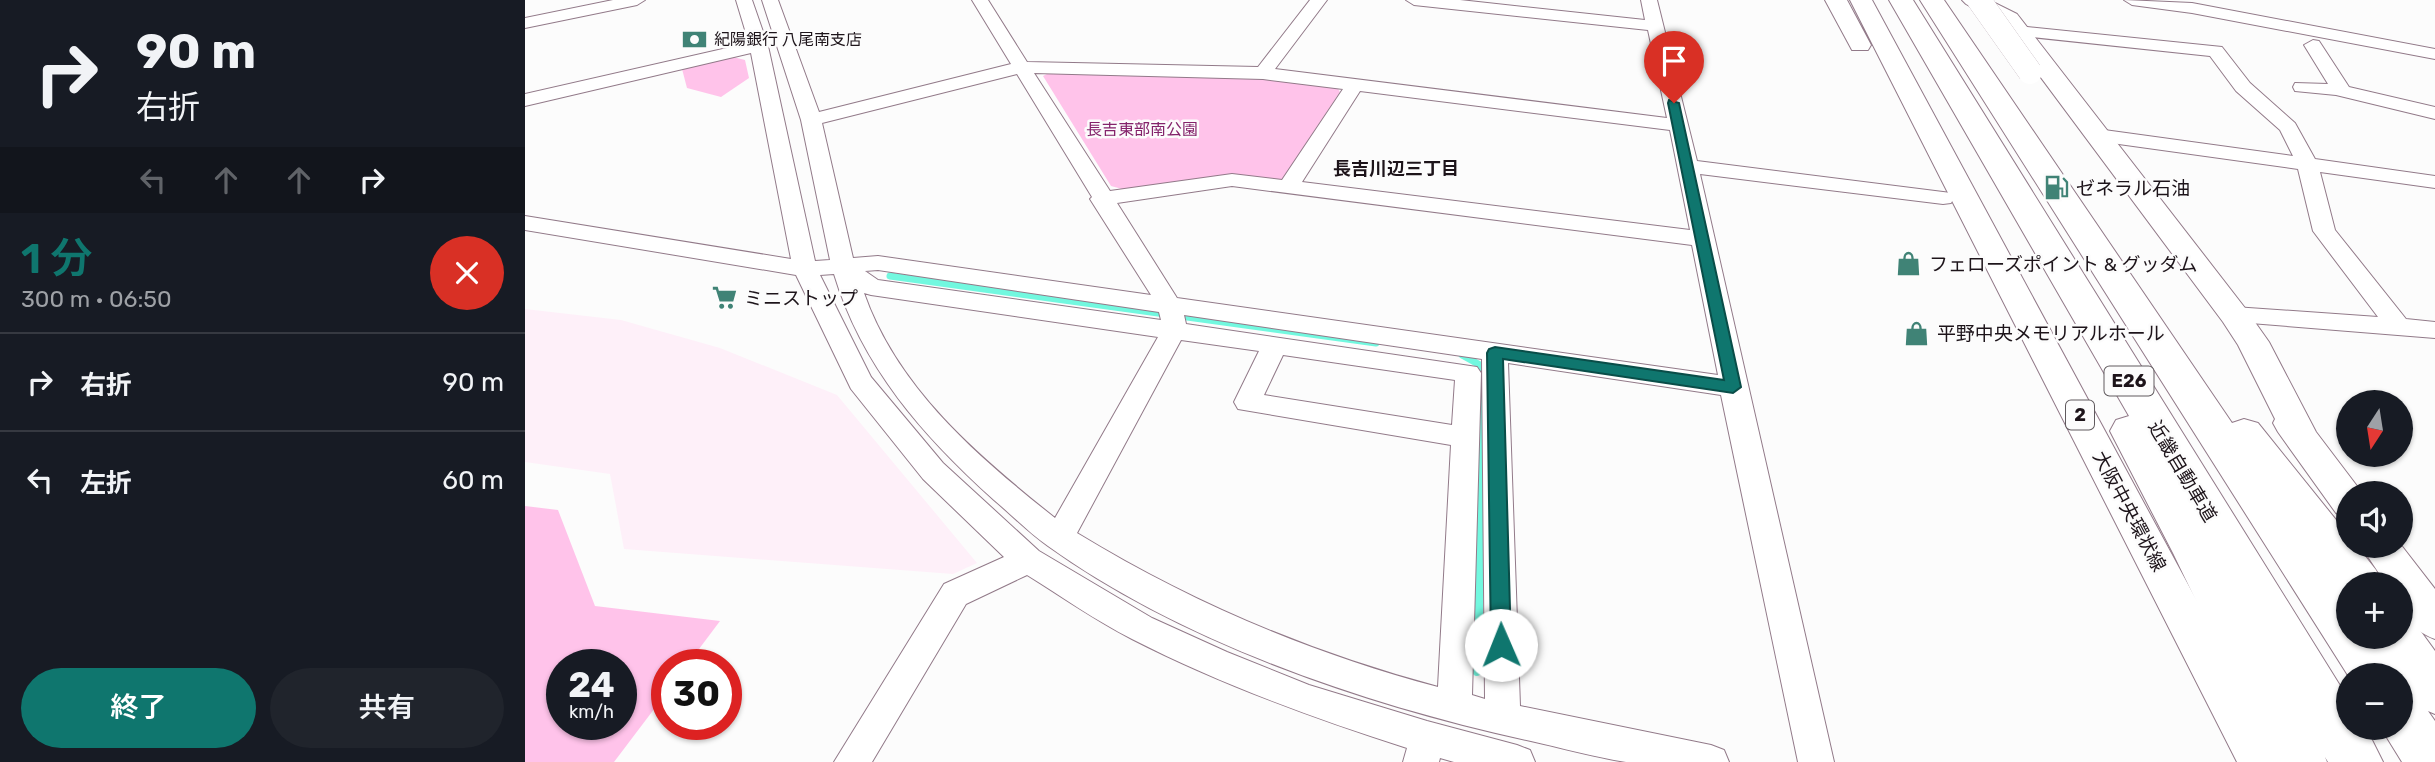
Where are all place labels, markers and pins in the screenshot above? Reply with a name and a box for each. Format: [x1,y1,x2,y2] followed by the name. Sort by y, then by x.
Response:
[680,25,708,53] bank icon: 紀陽銀行 八尾南支店
[714,30,862,49] place label: 紀陽銀行 八尾南支店
[1644,31,1704,103] pin
[2042,174,2070,202] fuel station icon: ゼネラル石油
[2076,177,2190,200] place label: ゼネラル石油
[1895,250,1923,278] shop icon: フェローズポイント & グッダム
[1929,253,2198,276] place label: フェローズポイント & グッダム
[710,284,738,312] supermarket icon: ミニストップ
[744,287,858,310] place label: ミニストップ
[1903,319,1931,347] shop icon: 平野中央メモリアルホール
[1937,322,2165,345] place label: 平野中央メモリアルホール

